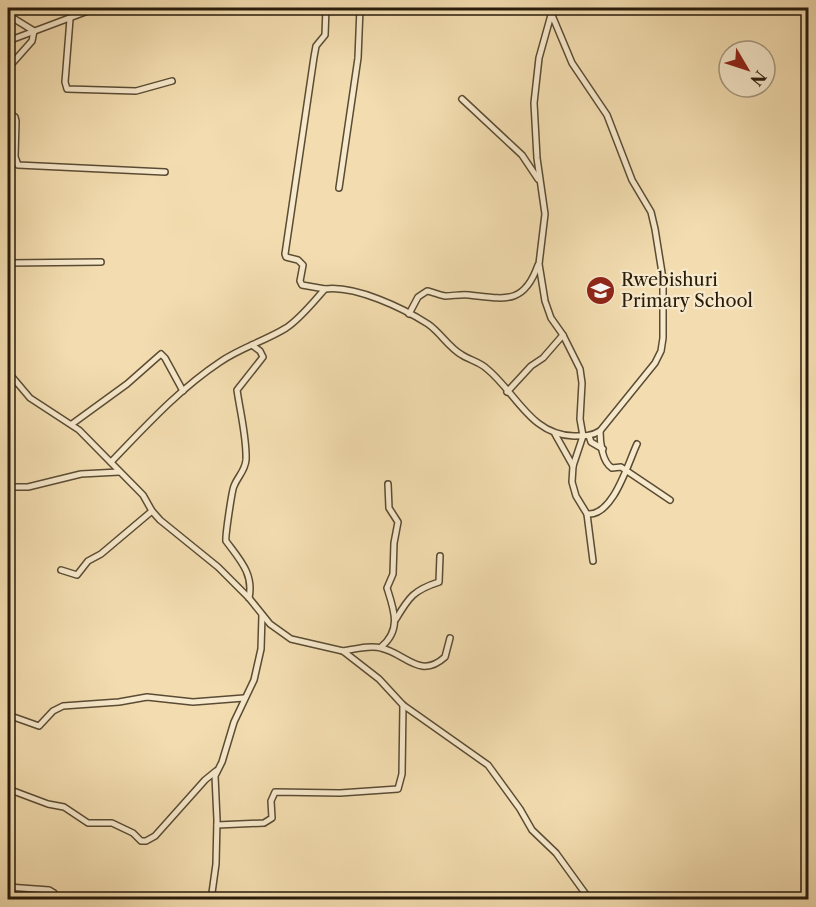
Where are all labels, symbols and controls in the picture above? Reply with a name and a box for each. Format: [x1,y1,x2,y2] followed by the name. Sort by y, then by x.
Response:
[717,39,777,99] north arrow
[746,67,771,90] text: N
[621,269,753,312] place label: Rwebishuri Primary School
[584,274,616,306] school or university icon: Rwebishuri Primary School

